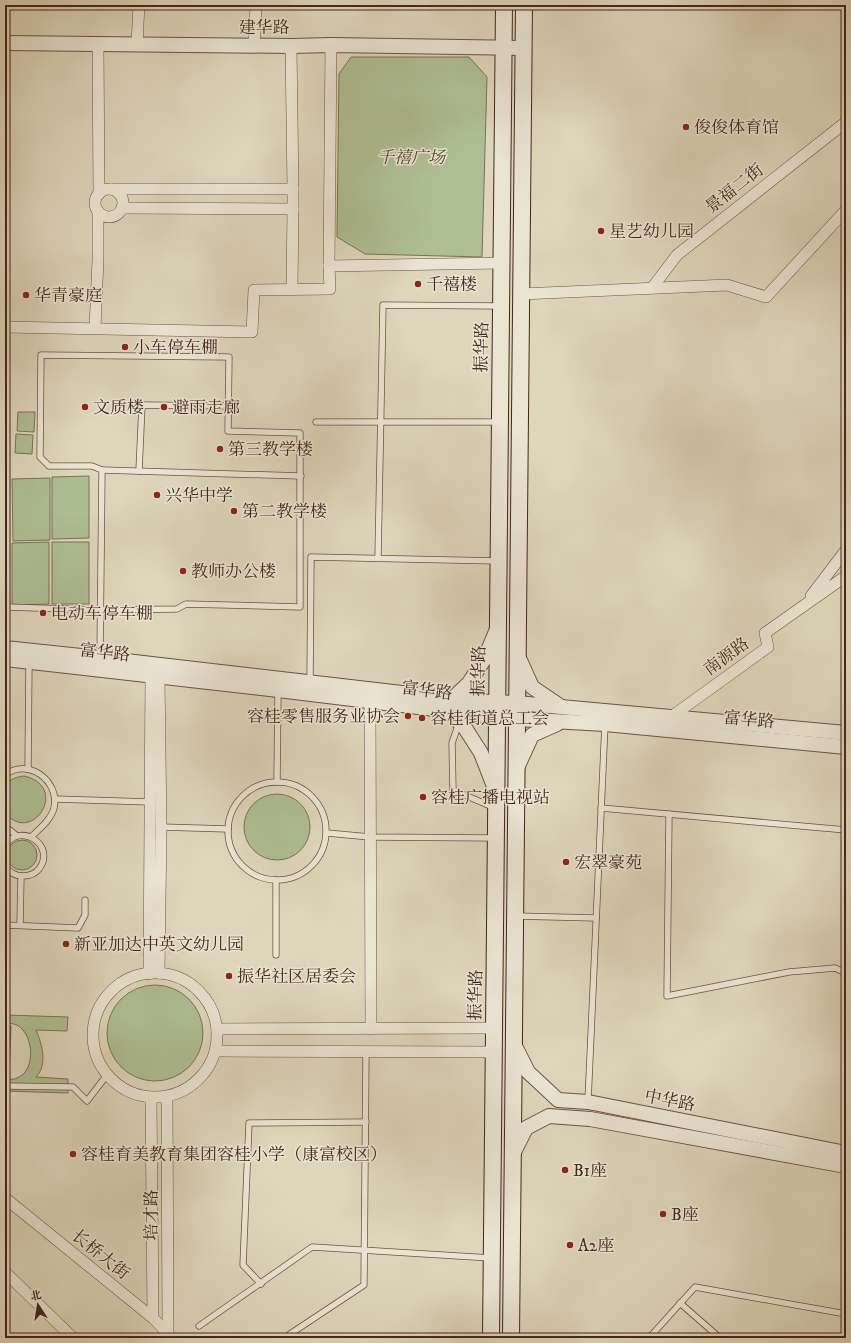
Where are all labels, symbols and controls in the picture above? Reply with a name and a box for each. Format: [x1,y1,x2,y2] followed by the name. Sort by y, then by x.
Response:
[239,17,290,39] street label: 建华路
[694,117,779,139] place label: 俊俊体育馆
[681,122,691,132] marker: 俊俊体育馆
[377,147,447,169] park label: 千禧广场
[701,159,768,218] street label: 景福二街
[609,221,694,243] place label: 星艺幼儿园
[596,226,606,236] marker: 星艺幼儿园
[426,274,477,296] place label: 千禧楼
[413,279,423,289] marker: 千禧楼
[34,285,102,307] place label: 华青豪庭
[21,290,31,300] marker: 华青豪庭
[471,321,493,373] street label: 振华路
[133,337,218,359] place label: 小车停车棚
[120,342,130,352] marker: 小车停车棚
[93,397,144,419] place label: 文质楼
[172,397,240,419] place label: 避雨走廊
[80,402,90,412] marker: 文质楼
[159,402,169,412] marker: 避雨走廊
[228,439,313,461] place label: 第三教学楼
[215,444,225,454] marker: 第三教学楼
[165,485,233,507] place label: 兴华中学
[152,490,162,500] marker: 兴华中学
[242,501,327,523] place label: 第二教学楼
[229,506,239,516] marker: 第二教学楼
[191,561,276,583] place label: 教师办公楼
[178,566,188,576] marker: 教师办公楼
[51,603,153,625] place label: 电动车停车棚
[38,608,48,618] marker: 电动车停车棚
[699,633,754,681] street label: 南源路
[78,639,131,667] street label: 富华路
[468,645,490,697] street label: 振华路
[400,677,454,705] street label: 富华路
[247,706,400,728] place label: 容桂零售服务业协会
[723,707,775,733] street label: 富华路
[430,708,549,730] place label: 容桂街道总工会
[403,711,413,721] marker: 容桂零售服务业协会
[417,713,427,723] marker: 容桂街道总工会
[431,787,550,809] place label: 容桂广播电视站
[418,792,428,802] marker: 容桂广播电视站
[574,852,642,874] place label: 宏翠豪苑
[561,857,571,867] marker: 宏翠豪苑
[74,934,244,956] place label: 新亚加达中英文幼儿园
[61,939,71,949] marker: 新亚加达中英文幼儿园
[237,966,356,988] place label: 振华社区居委会
[465,969,487,1021] street label: 振华路
[224,971,234,981] marker: 振华社区居委会
[643,1085,697,1117] street label: 中华路
[81,1144,387,1166] place label: 容桂育美教育集团容桂小学（康富校区）
[68,1149,78,1159] marker: 容桂育美教育集团容桂小学（康富校区）
[573,1160,607,1182] place label: B1座
[560,1165,570,1175] marker: B1座
[141,1190,163,1241] street label: 培才路
[671,1204,699,1226] place label: B座
[658,1209,668,1219] marker: B座
[67,1225,134,1285] street label: 长桥大街
[578,1235,614,1257] place label: A2座
[565,1240,575,1250] marker: A2座
[18,1285,58,1325] north arrow
[29,1288,43,1304] text: 北

